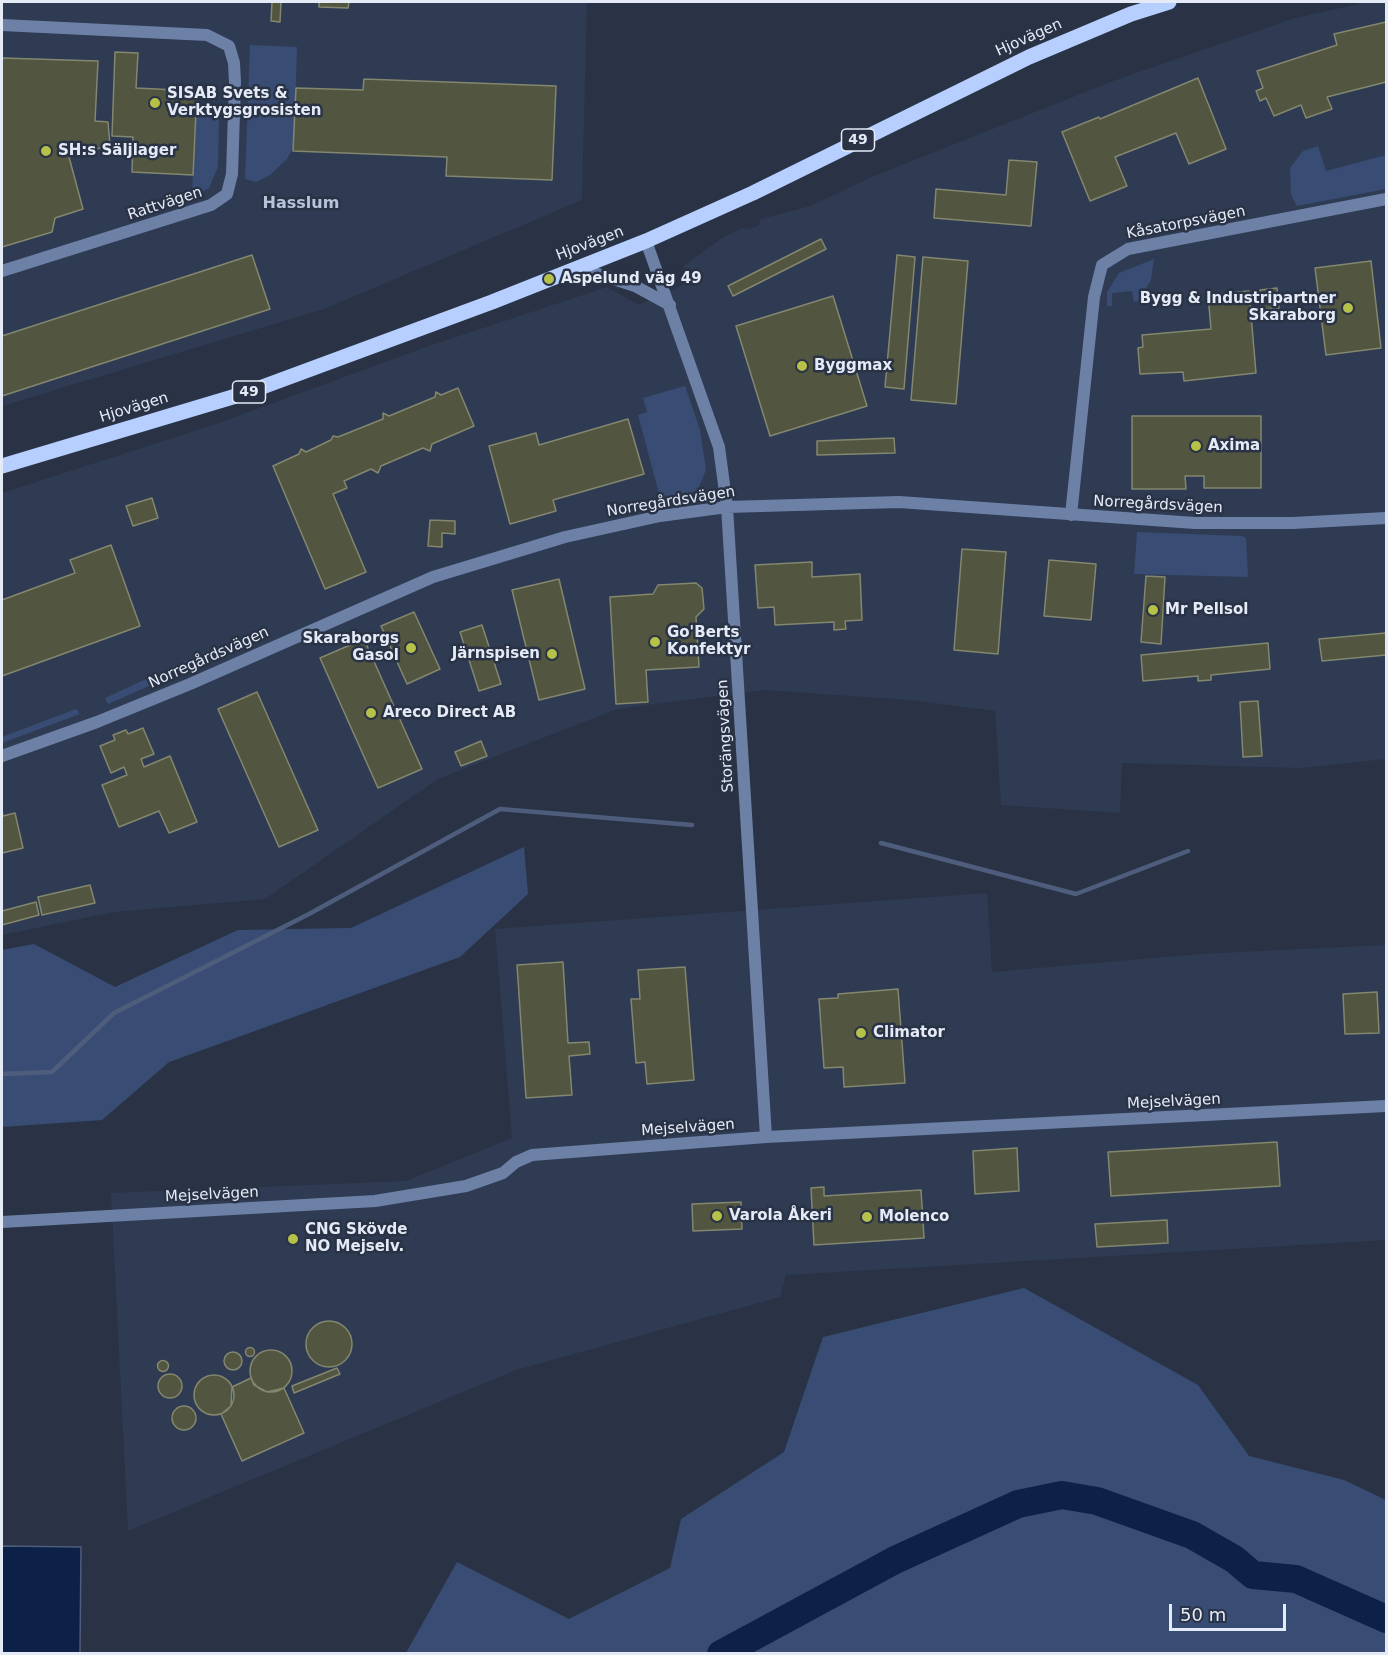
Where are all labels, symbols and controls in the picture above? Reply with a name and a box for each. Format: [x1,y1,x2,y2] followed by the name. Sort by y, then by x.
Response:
[993,15,1065,61] street label: Hjovägen
[167,85,321,120] place label: SISAB Svets & Verktygsgrosisten
[148,96,162,110] marker: SISAB Svets & Verktygsgrosisten
[842,129,874,151] road number: 49
[58,142,176,160] place label: SH:s Säljlager
[39,144,53,158] marker: SH:s Säljlager
[125,183,205,225] street label: Rattvägen
[263,194,339,214] district label: Hasslum
[1125,203,1247,243] street label: Kåsatorpsvägen
[554,223,626,265] street label: Hjovägen
[561,270,702,288] place label: Aspelund väg 49
[542,272,556,286] marker: Aspelund väg 49
[1140,290,1336,325] place label: Bygg & Industripartner Skaraborg
[1341,301,1355,315] marker: Bygg & Industripartner Skaraborg
[814,357,892,375] place label: Byggmax
[795,359,809,373] marker: Byggmax
[232,381,266,403] road number: 49
[97,389,171,427] street label: Hjovägen
[1208,437,1260,455] place label: Axima
[1189,439,1203,453] marker: Axima
[606,483,736,521] street label: Norregårdsvägen
[1093,493,1223,517] street label: Norregårdsvägen
[1165,601,1248,619] place label: Mr Pellsol
[1146,603,1160,617] marker: Mr Pellsol
[146,623,272,693] street label: Norregårdsvägen
[667,624,750,659] place label: Go'Berts Konfektyr
[302,630,399,665] place label: Skaraborgs Gasol
[648,635,662,649] marker: Go'Berts Konfektyr
[404,641,418,655] marker: Skaraborgs Gasol
[452,645,540,663] place label: Järnspisen
[545,647,559,661] marker: Järnspisen
[714,679,738,793] street label: Storängsvägen
[383,704,516,722] place label: Areco Direct AB
[364,706,378,720] marker: Areco Direct AB
[873,1024,945,1042] place label: Climator
[854,1026,868,1040] marker: Climator
[1127,1091,1221,1113] street label: Mejselvägen
[641,1116,735,1140] street label: Mejselvägen
[165,1184,259,1206] street label: Mejselvägen
[729,1207,832,1225] place label: Varola Åkeri
[879,1208,949,1226] place label: Molenco
[710,1209,724,1223] marker: Varola Åkeri
[860,1210,874,1224] marker: Molenco
[305,1221,407,1256] place label: CNG Skövde NO Mejselv.
[286,1232,300,1246] marker: CNG Skövde NO Mejselv.
[1172,1592,1289,1630] scale bar
[1180,1604,1226,1625] text: 50 m

